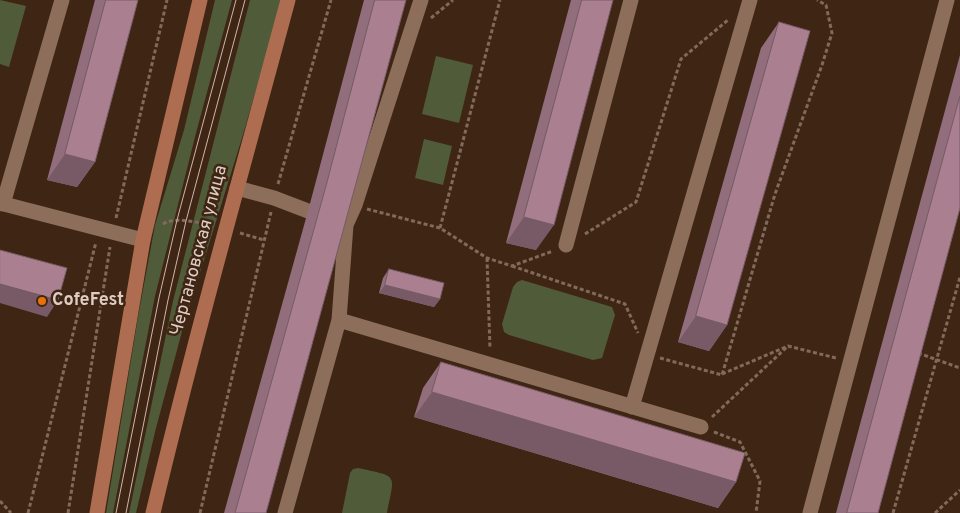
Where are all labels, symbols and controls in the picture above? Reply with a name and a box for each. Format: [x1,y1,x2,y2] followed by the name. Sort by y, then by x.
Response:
[167,163,233,339] street label: Чертановская улица
[52,290,124,312] place label: CofeFest
[36,295,48,307] marker: CofeFest

